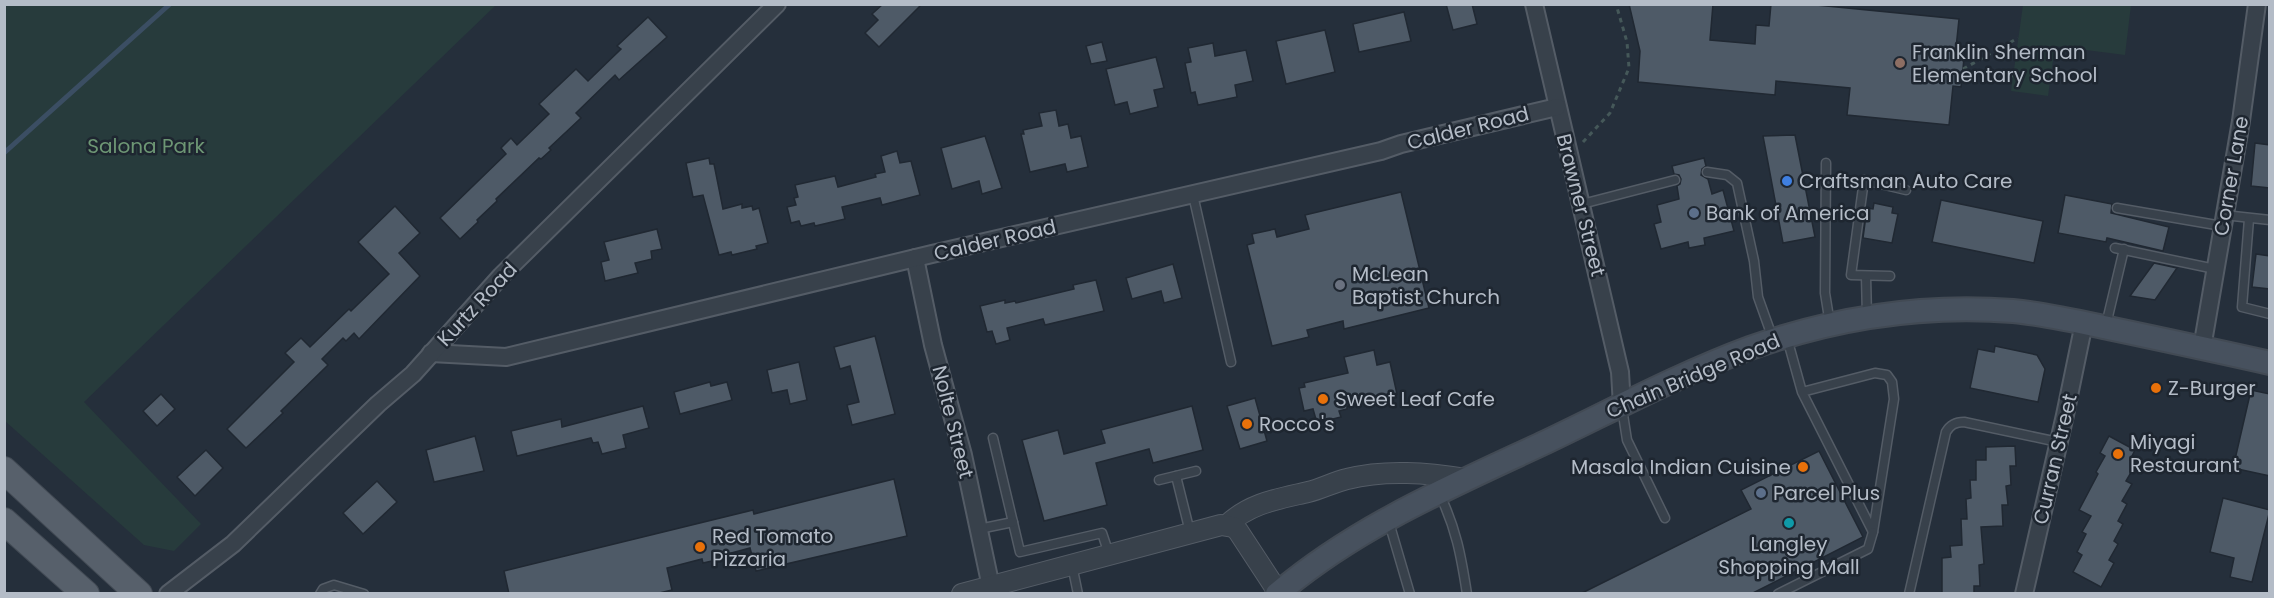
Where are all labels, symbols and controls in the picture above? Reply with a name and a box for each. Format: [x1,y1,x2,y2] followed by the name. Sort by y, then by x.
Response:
[1912,38,2097,89] place label: Franklin Sherman Elementary School
[1893,56,1907,70] marker: Franklin Sherman Elementary School
[1404,99,1532,157] street label: Calder Road
[2207,114,2255,238] street label: Corner Lane
[1550,131,1612,279] street label: Brawner Street
[87,132,205,160] park label: Salona Park
[1799,167,2013,195] place label: Craftsman Auto Care
[1780,174,1794,188] marker: Craftsman Auto Care
[1706,199,1869,227] place label: Bank of America
[1687,206,1701,220] marker: Bank of America
[931,212,1059,268] street label: Calder Road
[431,256,523,352] street label: Kurtz Road
[1352,260,1500,311] place label: McLean Baptist Church
[1333,278,1347,292] marker: McLean Baptist Church
[1602,327,1784,425] street label: Chain Bridge Road
[925,363,981,481] street label: Nolte Street
[2168,374,2256,402] place label: Z-Burger
[2149,381,2163,395] marker: Z-Burger
[1335,385,1495,413] place label: Sweet Leaf Cafe
[2026,391,2084,527] street label: Curran Street
[1316,392,1330,406] marker: Sweet Leaf Cafe
[1259,410,1335,438] place label: Rocco's
[1240,417,1254,431] marker: Rocco's
[2130,428,2240,479] place label: Miyagi Restaurant
[2111,447,2125,461] marker: Miyagi Restaurant
[1571,453,1791,481] place label: Masala Indian Cuisine
[1796,460,1810,474] marker: Masala Indian Cuisine
[1773,479,1880,507] place label: Parcel Plus
[1754,486,1768,500] marker: Parcel Plus
[1782,516,1796,530] marker: Langley Shopping Mall
[712,522,833,573] place label: Red Tomato Pizzaria
[1718,530,1860,581] place label: Langley Shopping Mall
[693,540,707,554] marker: Red Tomato Pizzaria

